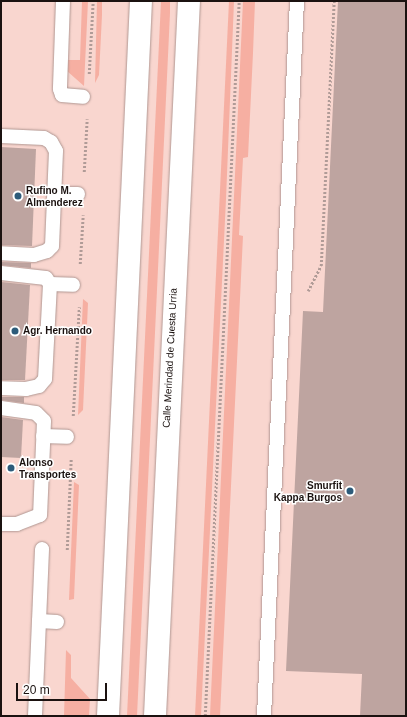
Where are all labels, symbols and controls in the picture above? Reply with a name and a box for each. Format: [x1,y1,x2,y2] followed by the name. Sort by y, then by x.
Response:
[26,184,83,208] place label: Rufino M. Almenderez
[13,191,23,201] marker: Rufino M. Almenderez
[160,288,180,428] street label: Calle Merindad de Cuesta Urria
[23,325,92,337] place label: Agr. Hernando
[10,326,20,336] marker: Agr. Hernando
[19,456,76,480] place label: Alonso Transportes
[6,463,16,473] marker: Alonso Transportes
[274,479,342,502] place label: Smurfit Kappa Burgos
[345,486,355,496] marker: Smurfit Kappa Burgos
[18,675,109,701] scale bar
[23,683,50,697] text: 20 m

